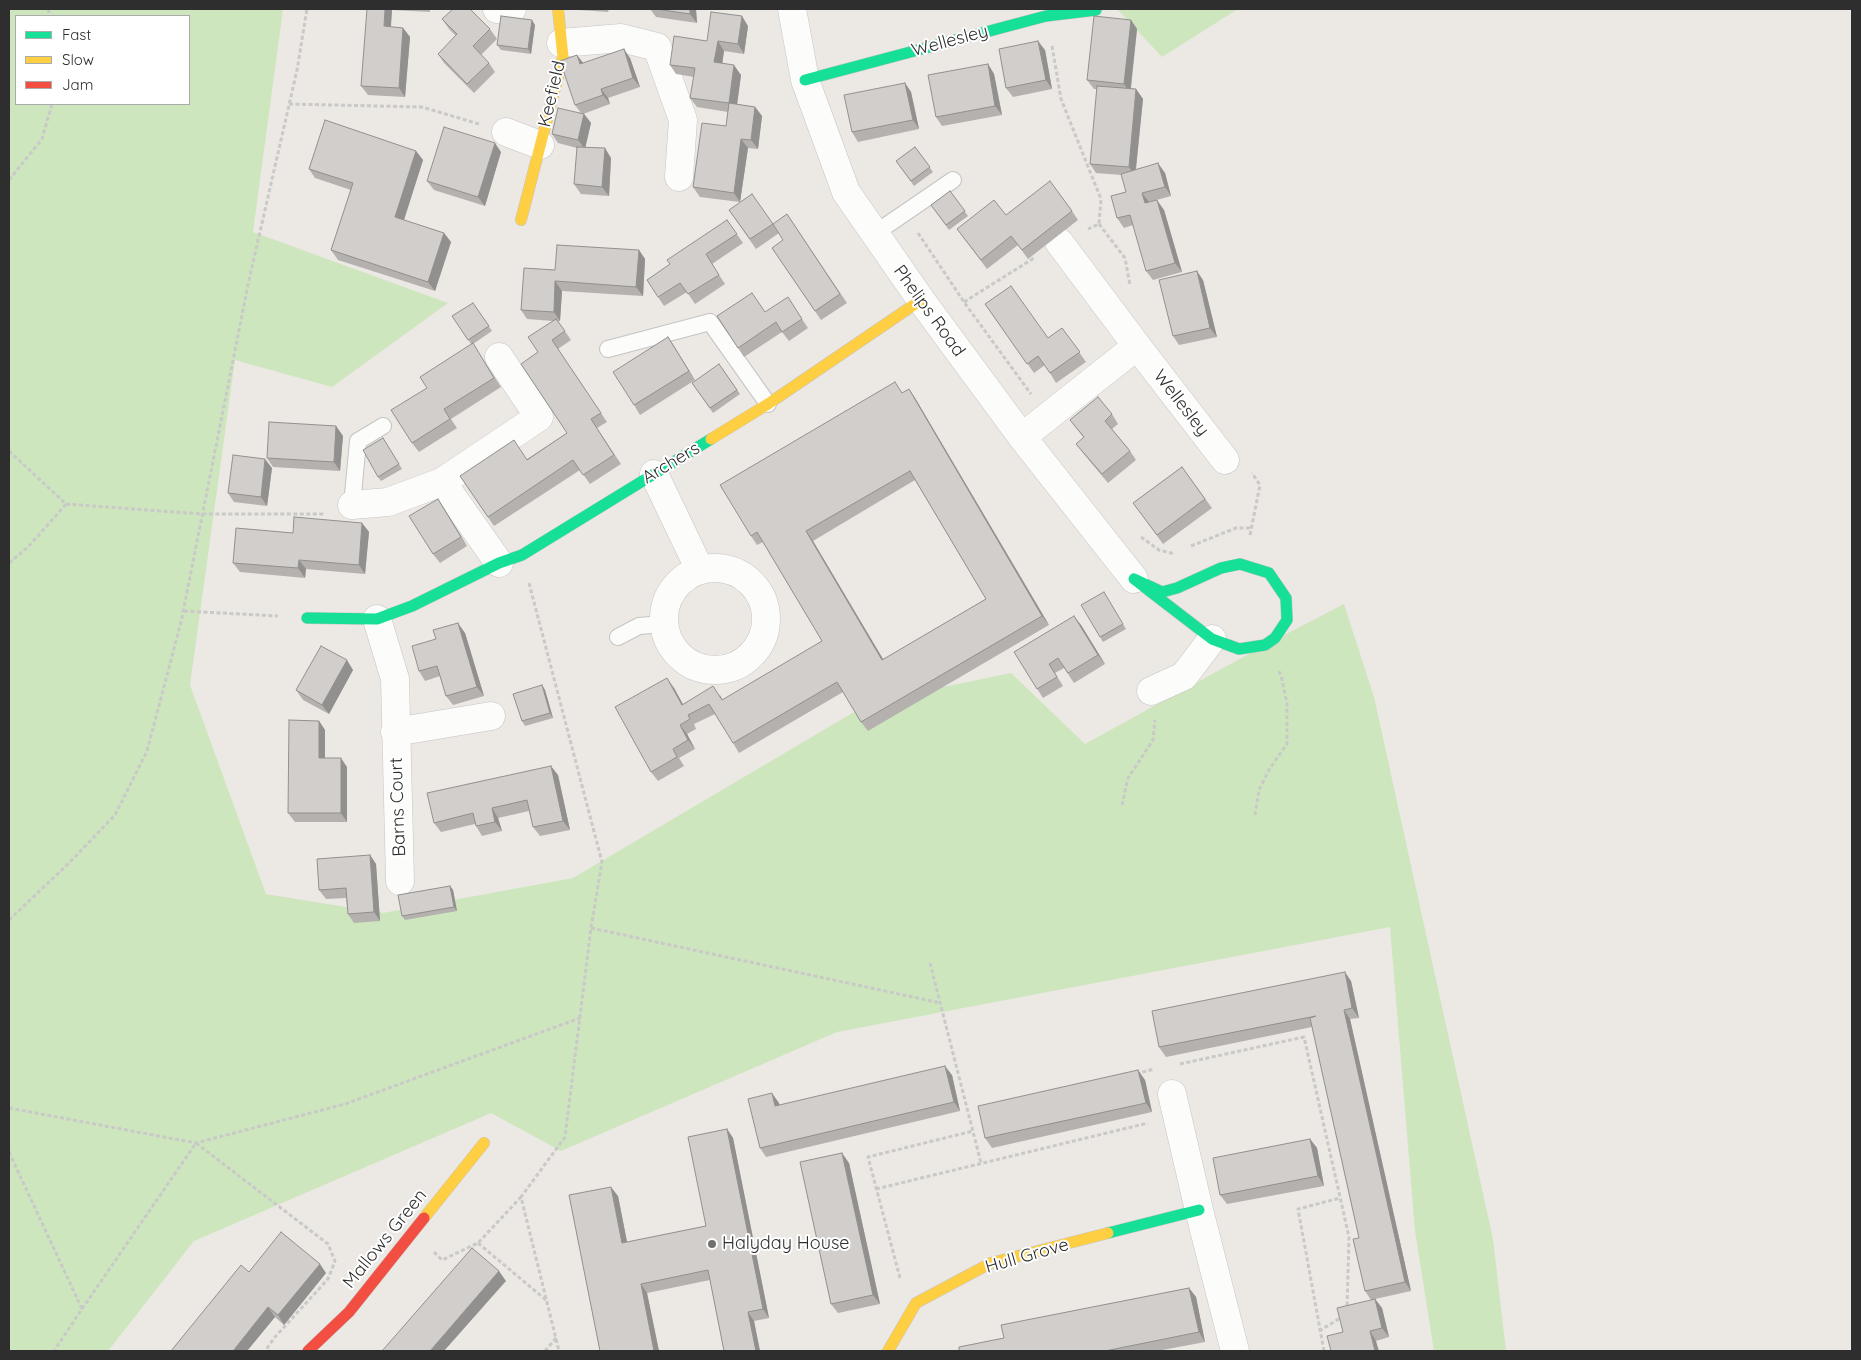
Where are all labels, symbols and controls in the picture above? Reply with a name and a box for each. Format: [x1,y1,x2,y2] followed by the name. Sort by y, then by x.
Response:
[15,15,190,105] legend
[909,20,991,62] street label: Wellesley
[62,25,91,44] text: Fast
[62,50,94,69] text: Slow
[534,59,570,129] street label: Keefield
[62,75,93,94] text: Jam
[889,261,969,361] street label: Phelips Road
[1148,366,1214,440] street label: Wellesley
[638,437,704,489] street label: Archers
[385,757,411,857] street label: Barns Court
[338,1185,432,1293] street label: Mallows Green
[722,1233,850,1255] place label: Halyday House
[983,1234,1071,1278] street label: Hull Grove
[706,1238,718,1250] marker: Halyday House

